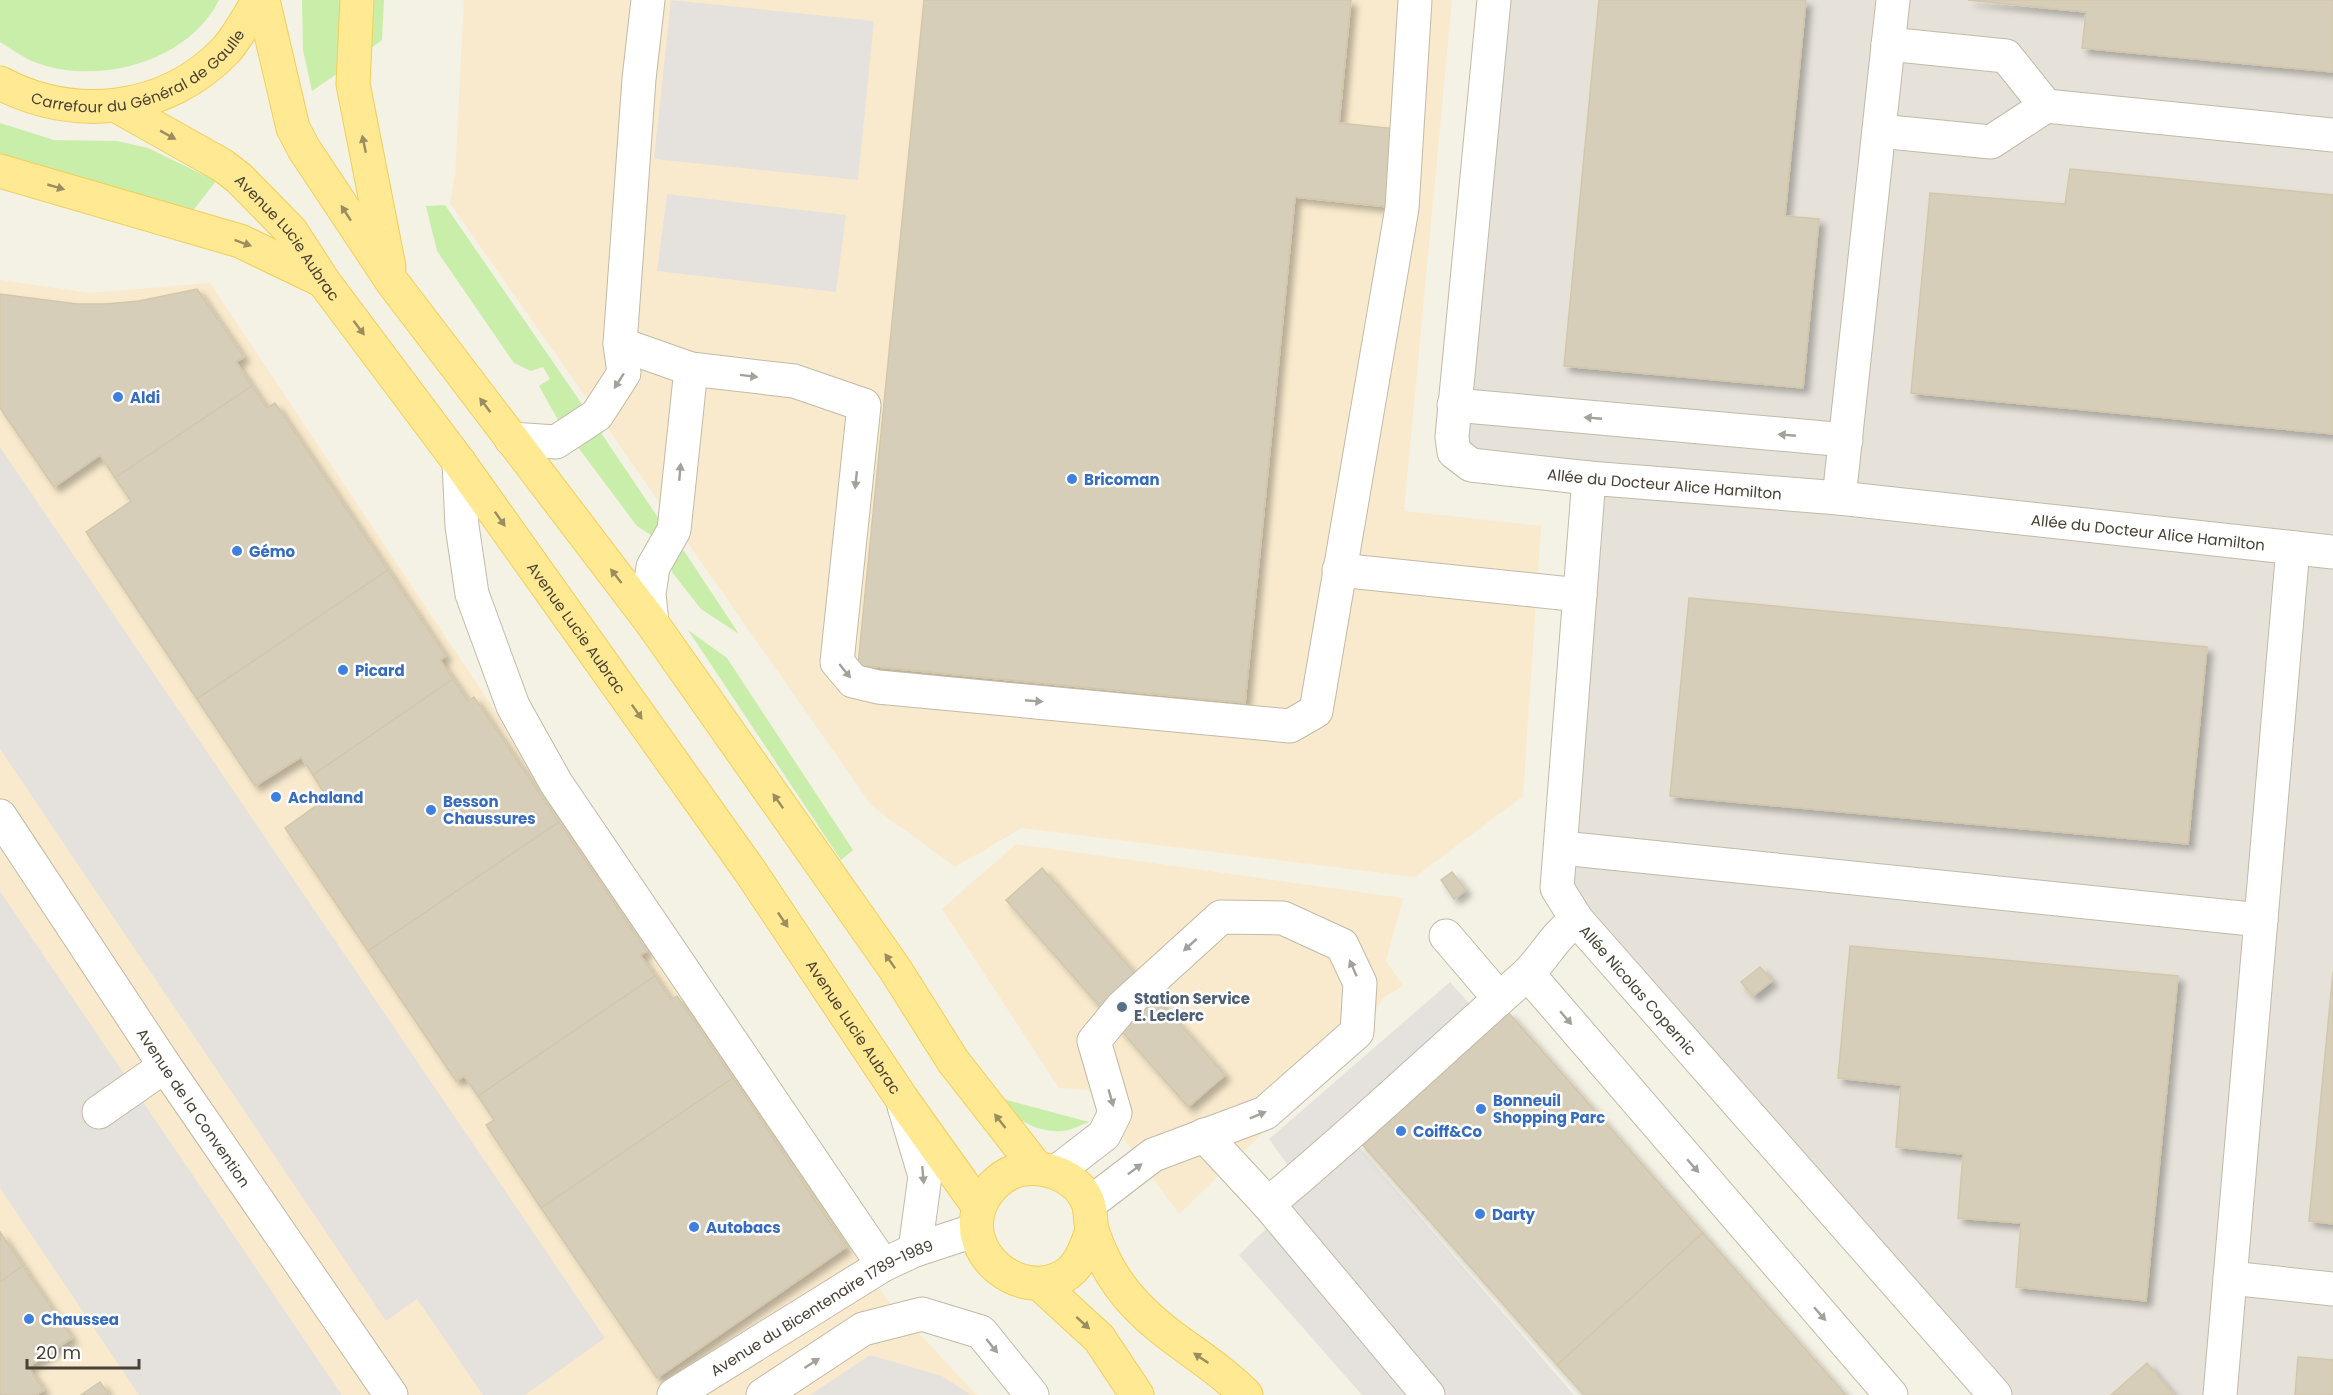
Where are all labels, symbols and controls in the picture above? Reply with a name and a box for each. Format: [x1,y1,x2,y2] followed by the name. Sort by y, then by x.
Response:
[29,25,249,117] street label: Carrefour du Général de Gaulle
[160,130,177,140] one-way arrow
[359,134,368,153] one-way arrow
[230,170,345,305] street label: Avenue Lucie Aubrac
[47,183,65,192] one-way arrow
[340,205,352,221] one-way arrow
[234,238,252,248] one-way arrow
[353,321,365,336] one-way arrow
[739,371,758,381] one-way arrow
[613,373,624,390] one-way arrow
[130,387,160,408] place label: Aldi
[111,390,125,404] marker: Aldi
[479,397,491,413] one-way arrow
[1584,413,1603,422] one-way arrow
[1778,430,1797,440] one-way arrow
[675,463,685,482] one-way arrow
[1546,463,1783,504] street label: Allée du Docteur Alice Hamilton
[1084,469,1160,490] place label: Bricoman
[851,471,861,490] one-way arrow
[1065,472,1079,486] marker: Bricoman
[2030,509,2266,555] street label: Allée du Docteur Alice Hamilton
[494,511,506,527] one-way arrow
[249,541,296,562] place label: Gémo
[230,544,244,558] marker: Gémo
[523,557,631,698] street label: Avenue Lucie Aubrac
[610,569,622,585] one-way arrow
[355,660,405,681] place label: Picard
[336,663,350,677] marker: Picard
[838,664,850,679] one-way arrow
[1024,696,1043,706] one-way arrow
[631,704,643,720] one-way arrow
[288,787,363,808] place label: Achaland
[269,790,283,804] marker: Achaland
[443,791,536,829] place label: Besson Chaussures
[772,794,784,809] one-way arrow
[424,803,438,817] marker: Besson Chaussures
[777,912,788,928] one-way arrow
[1575,920,1702,1060] street label: Allée Nicolas Copernic
[1183,938,1198,951] one-way arrow
[885,953,896,969] one-way arrow
[801,955,906,1098] street label: Avenue Lucie Aubrac
[1348,959,1358,977] one-way arrow
[1134,988,1250,1026] place label: Station Service E. Leclerc
[1115,1000,1129,1014] marker: Station Service E. Leclerc
[1559,1010,1572,1025] one-way arrow
[132,1024,256,1191] street label: Avenue de la Convention
[1106,1089,1116,1107] one-way arrow
[1493,1090,1605,1128] place label: Bonneuil Shopping Parc
[1474,1102,1488,1116] marker: Bonneuil Shopping Parc
[1250,1110,1268,1120] one-way arrow
[995,1114,1007,1129] one-way arrow
[1413,1121,1483,1142] place label: Coiff&Co
[1394,1124,1408,1138] marker: Coiff&Co
[1686,1158,1699,1173] one-way arrow
[1127,1163,1143,1175] one-way arrow
[918,1166,928,1185] one-way arrow
[1492,1204,1536,1225] place label: Darty
[1473,1207,1487,1221] marker: Darty
[706,1217,781,1238] place label: Autobacs
[687,1220,701,1234] marker: Autobacs
[706,1234,936,1381] street label: Avenue du Bicentenaire 1789-1989
[1814,1306,1827,1322] one-way arrow
[41,1309,119,1330] place label: Chaussea
[22,1312,36,1326] marker: Chaussea
[1075,1316,1090,1330] one-way arrow
[27,1332,140,1370] scale bar
[986,1338,999,1354] one-way arrow
[36,1340,81,1365] text: 20 m
[1193,1353,1209,1364] one-way arrow
[804,1358,820,1369] one-way arrow

